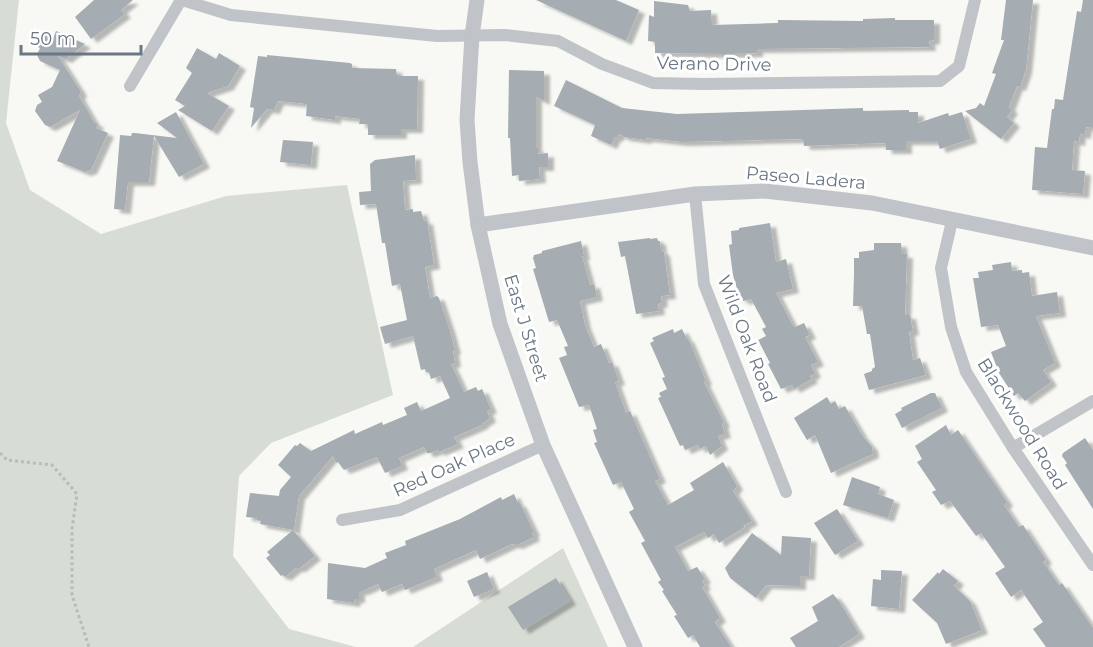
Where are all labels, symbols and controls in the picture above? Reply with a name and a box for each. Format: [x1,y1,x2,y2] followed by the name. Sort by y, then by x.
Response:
[21,18,141,56] scale bar
[30,28,76,50] text: 50 m
[656,52,772,76] street label: Verano Drive
[745,162,867,194] street label: Paseo Ladera
[499,271,553,385] street label: East J Street
[713,272,781,406] street label: Wild Oak Road
[973,354,1071,494] street label: Blackwood Road
[390,428,519,502] street label: Red Oak Place

